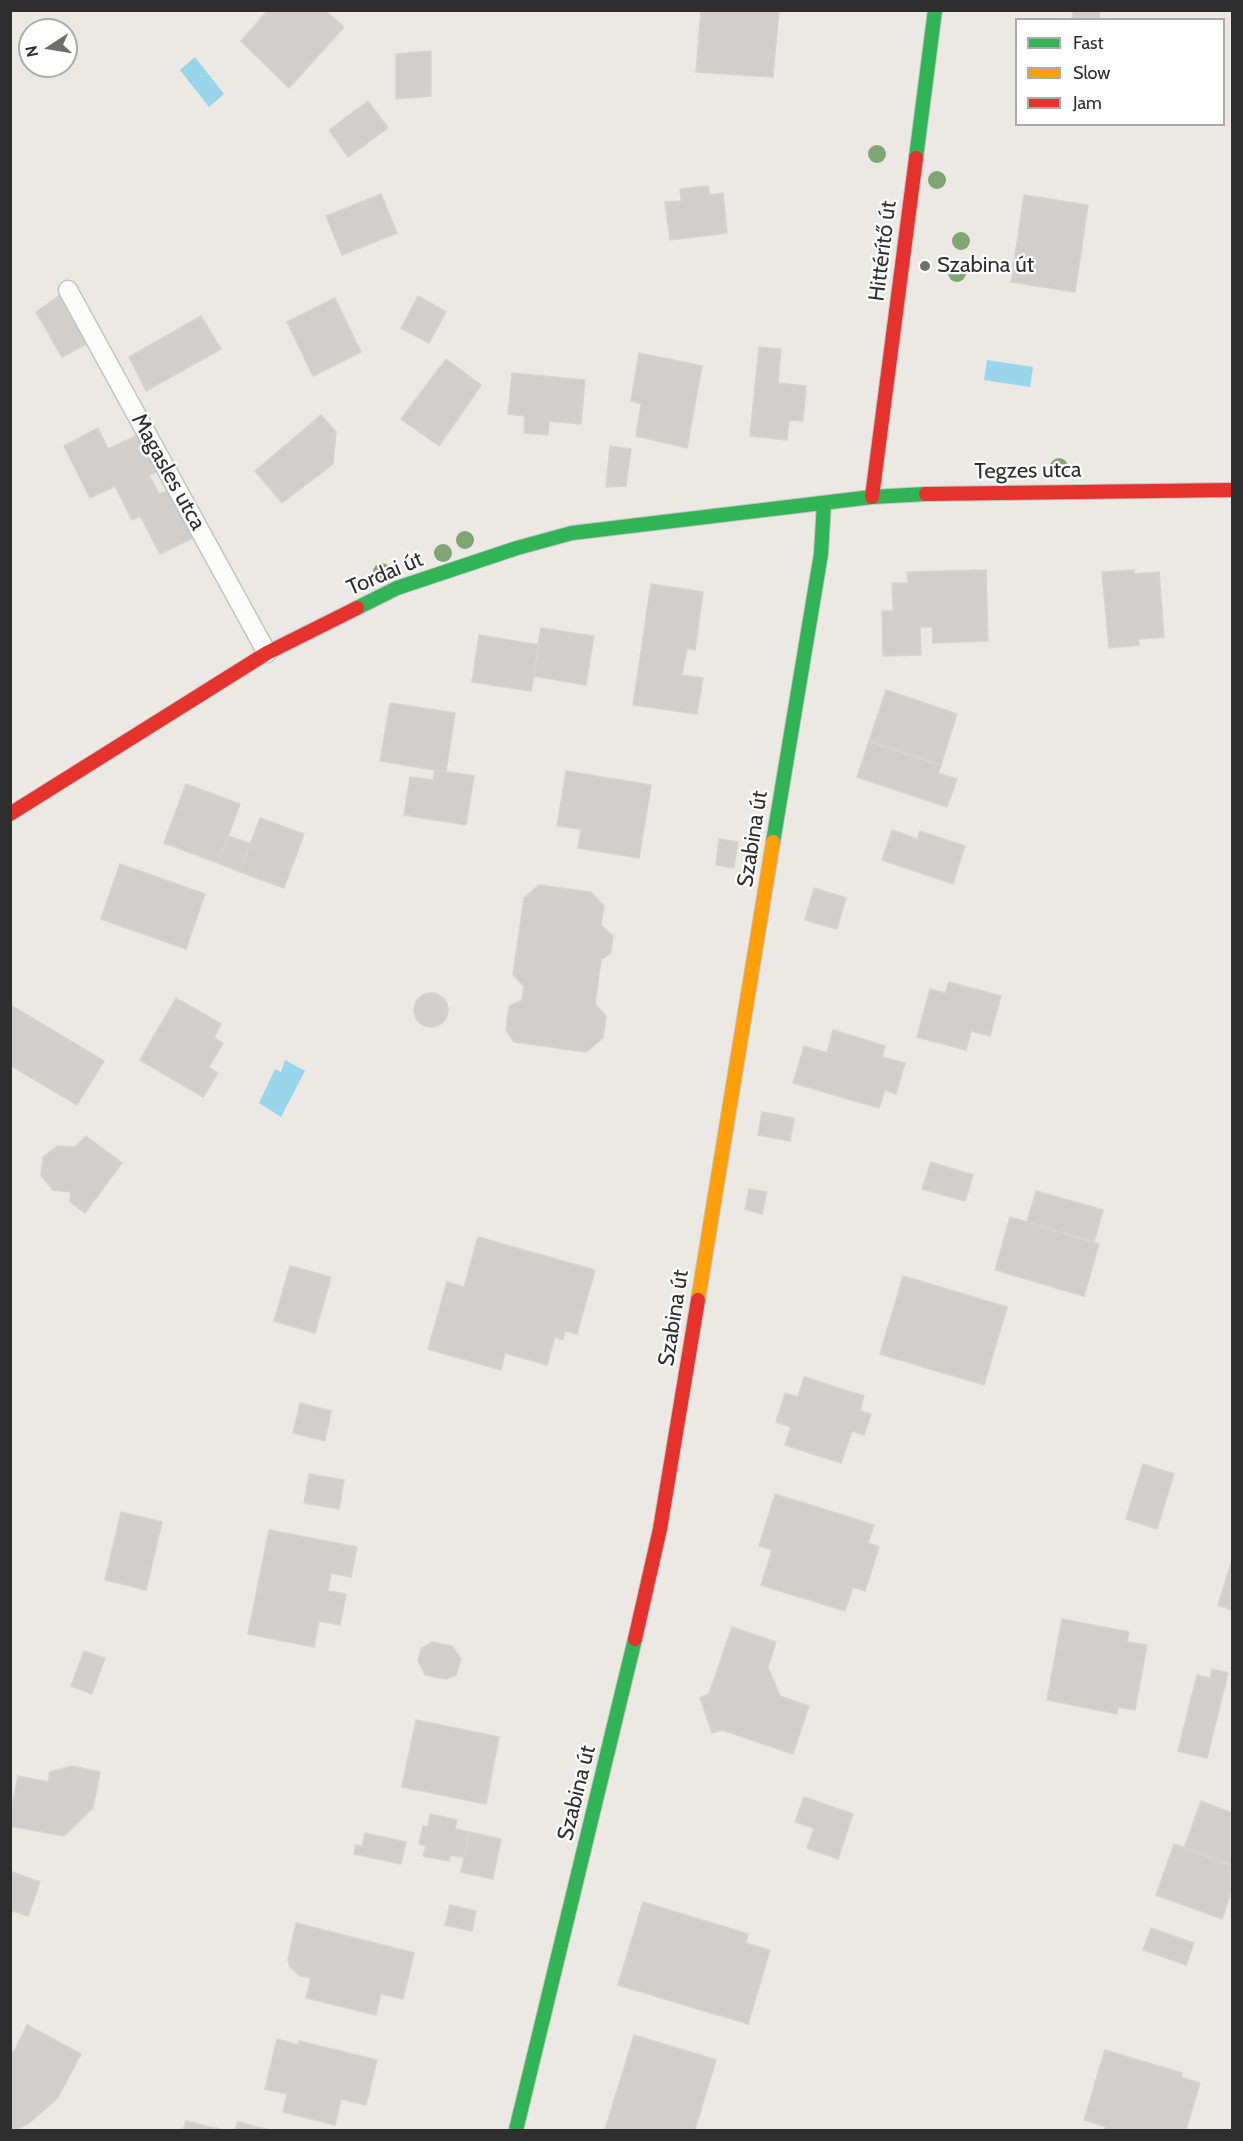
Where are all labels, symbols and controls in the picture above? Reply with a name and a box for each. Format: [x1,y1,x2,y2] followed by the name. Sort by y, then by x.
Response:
[18,18,78,78] north arrow
[1015,18,1225,126] legend
[1073,32,1104,54] text: Fast
[21,44,42,59] text: N
[1073,62,1110,84] text: Slow
[1073,92,1102,114] text: Jam
[864,199,902,303] street label: Hittérítő út
[937,253,1034,279] place label: Szabina út
[918,259,932,273] marker: Szabina út
[125,409,211,535] street label: Magasles utca
[974,457,1082,485] street label: Tegzes utca
[343,546,427,602] street label: Tordai út
[732,789,774,889] street label: Szabina út
[653,1268,695,1368] street label: Szabina út
[552,1743,602,1843] street label: Szabina út

